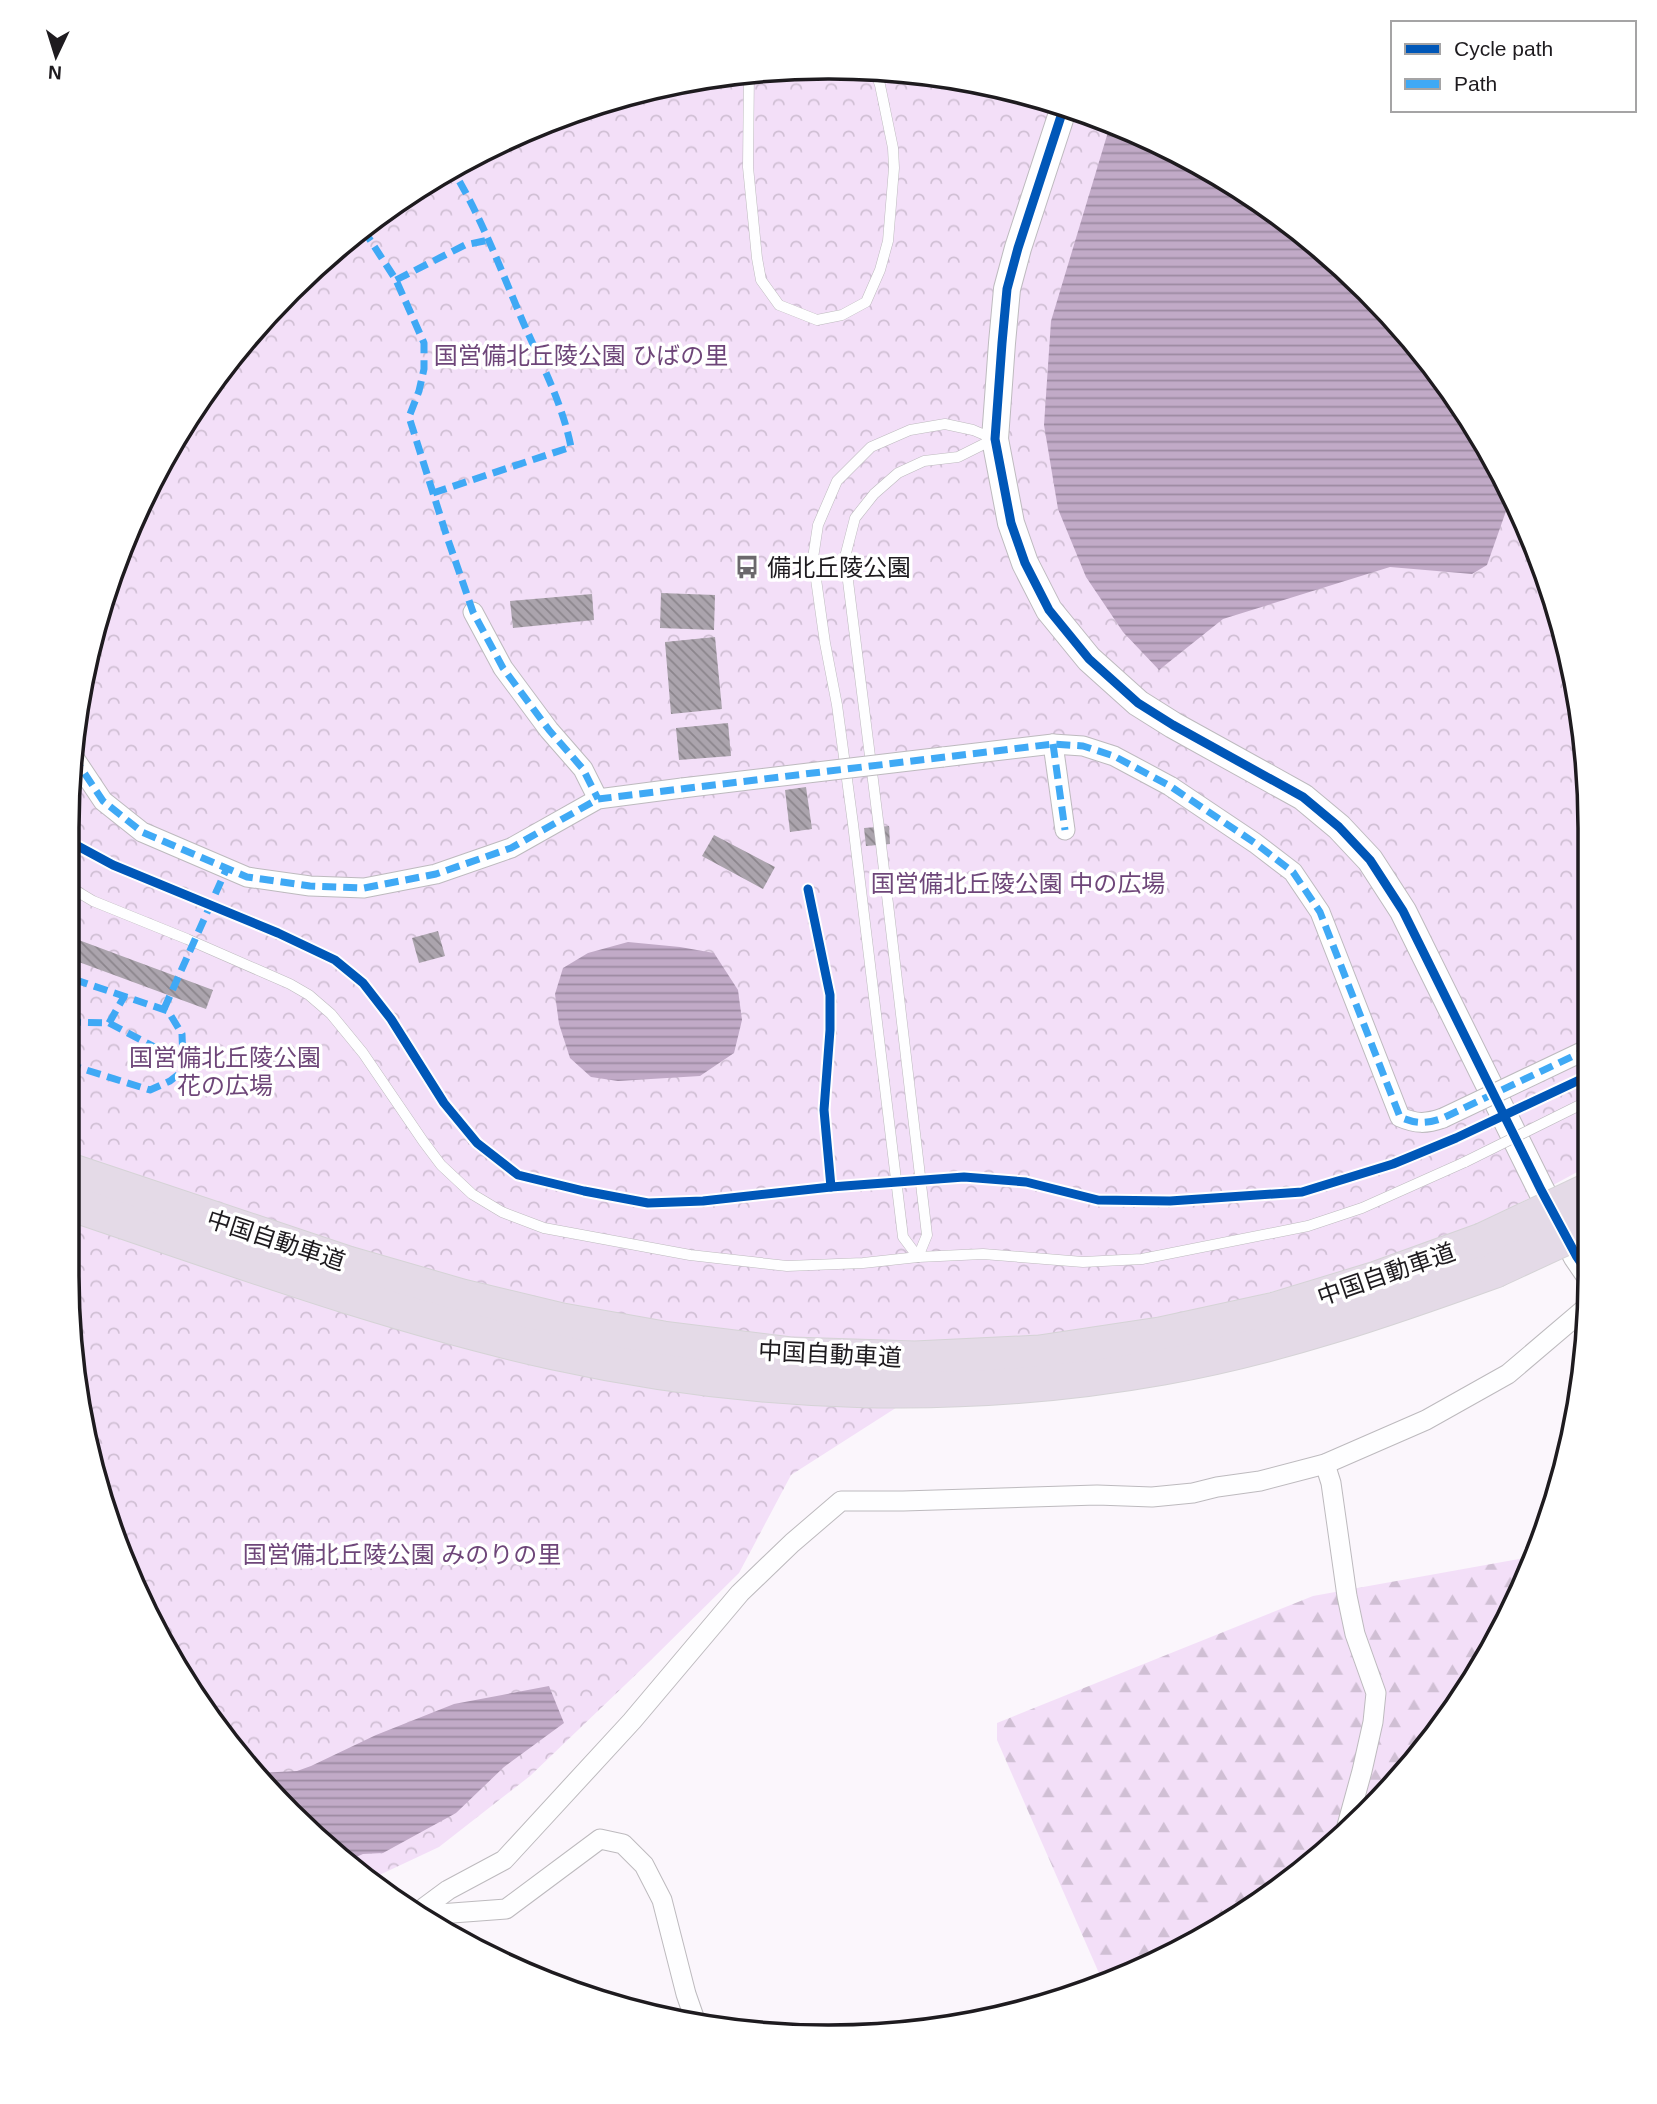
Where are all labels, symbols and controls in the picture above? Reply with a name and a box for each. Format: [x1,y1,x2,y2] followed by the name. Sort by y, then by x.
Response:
[21,21,91,91] north arrow
[1391,21,1636,112] legend
[1454,37,1553,60] text: Cycle path
[47,62,62,83] text: N
[1454,72,1497,95] text: Path
[434,342,728,369] park label: 国営備北丘陵公園 ひばの里
[733,553,761,581] bus stop icon: 備北丘陵公園
[767,554,911,581] place label: 備北丘陵公園
[871,870,1165,897] park label: 国営備北丘陵公園 中の広場
[129,1044,321,1099] park label: 国営備北丘陵公園 花の広場
[203,1205,349,1275] street label: 中国自動車道
[1314,1238,1458,1310] street label: 中国自動車道
[757,1337,903,1371] street label: 中国自動車道
[243,1541,561,1568] park label: 国営備北丘陵公園 みのりの里

